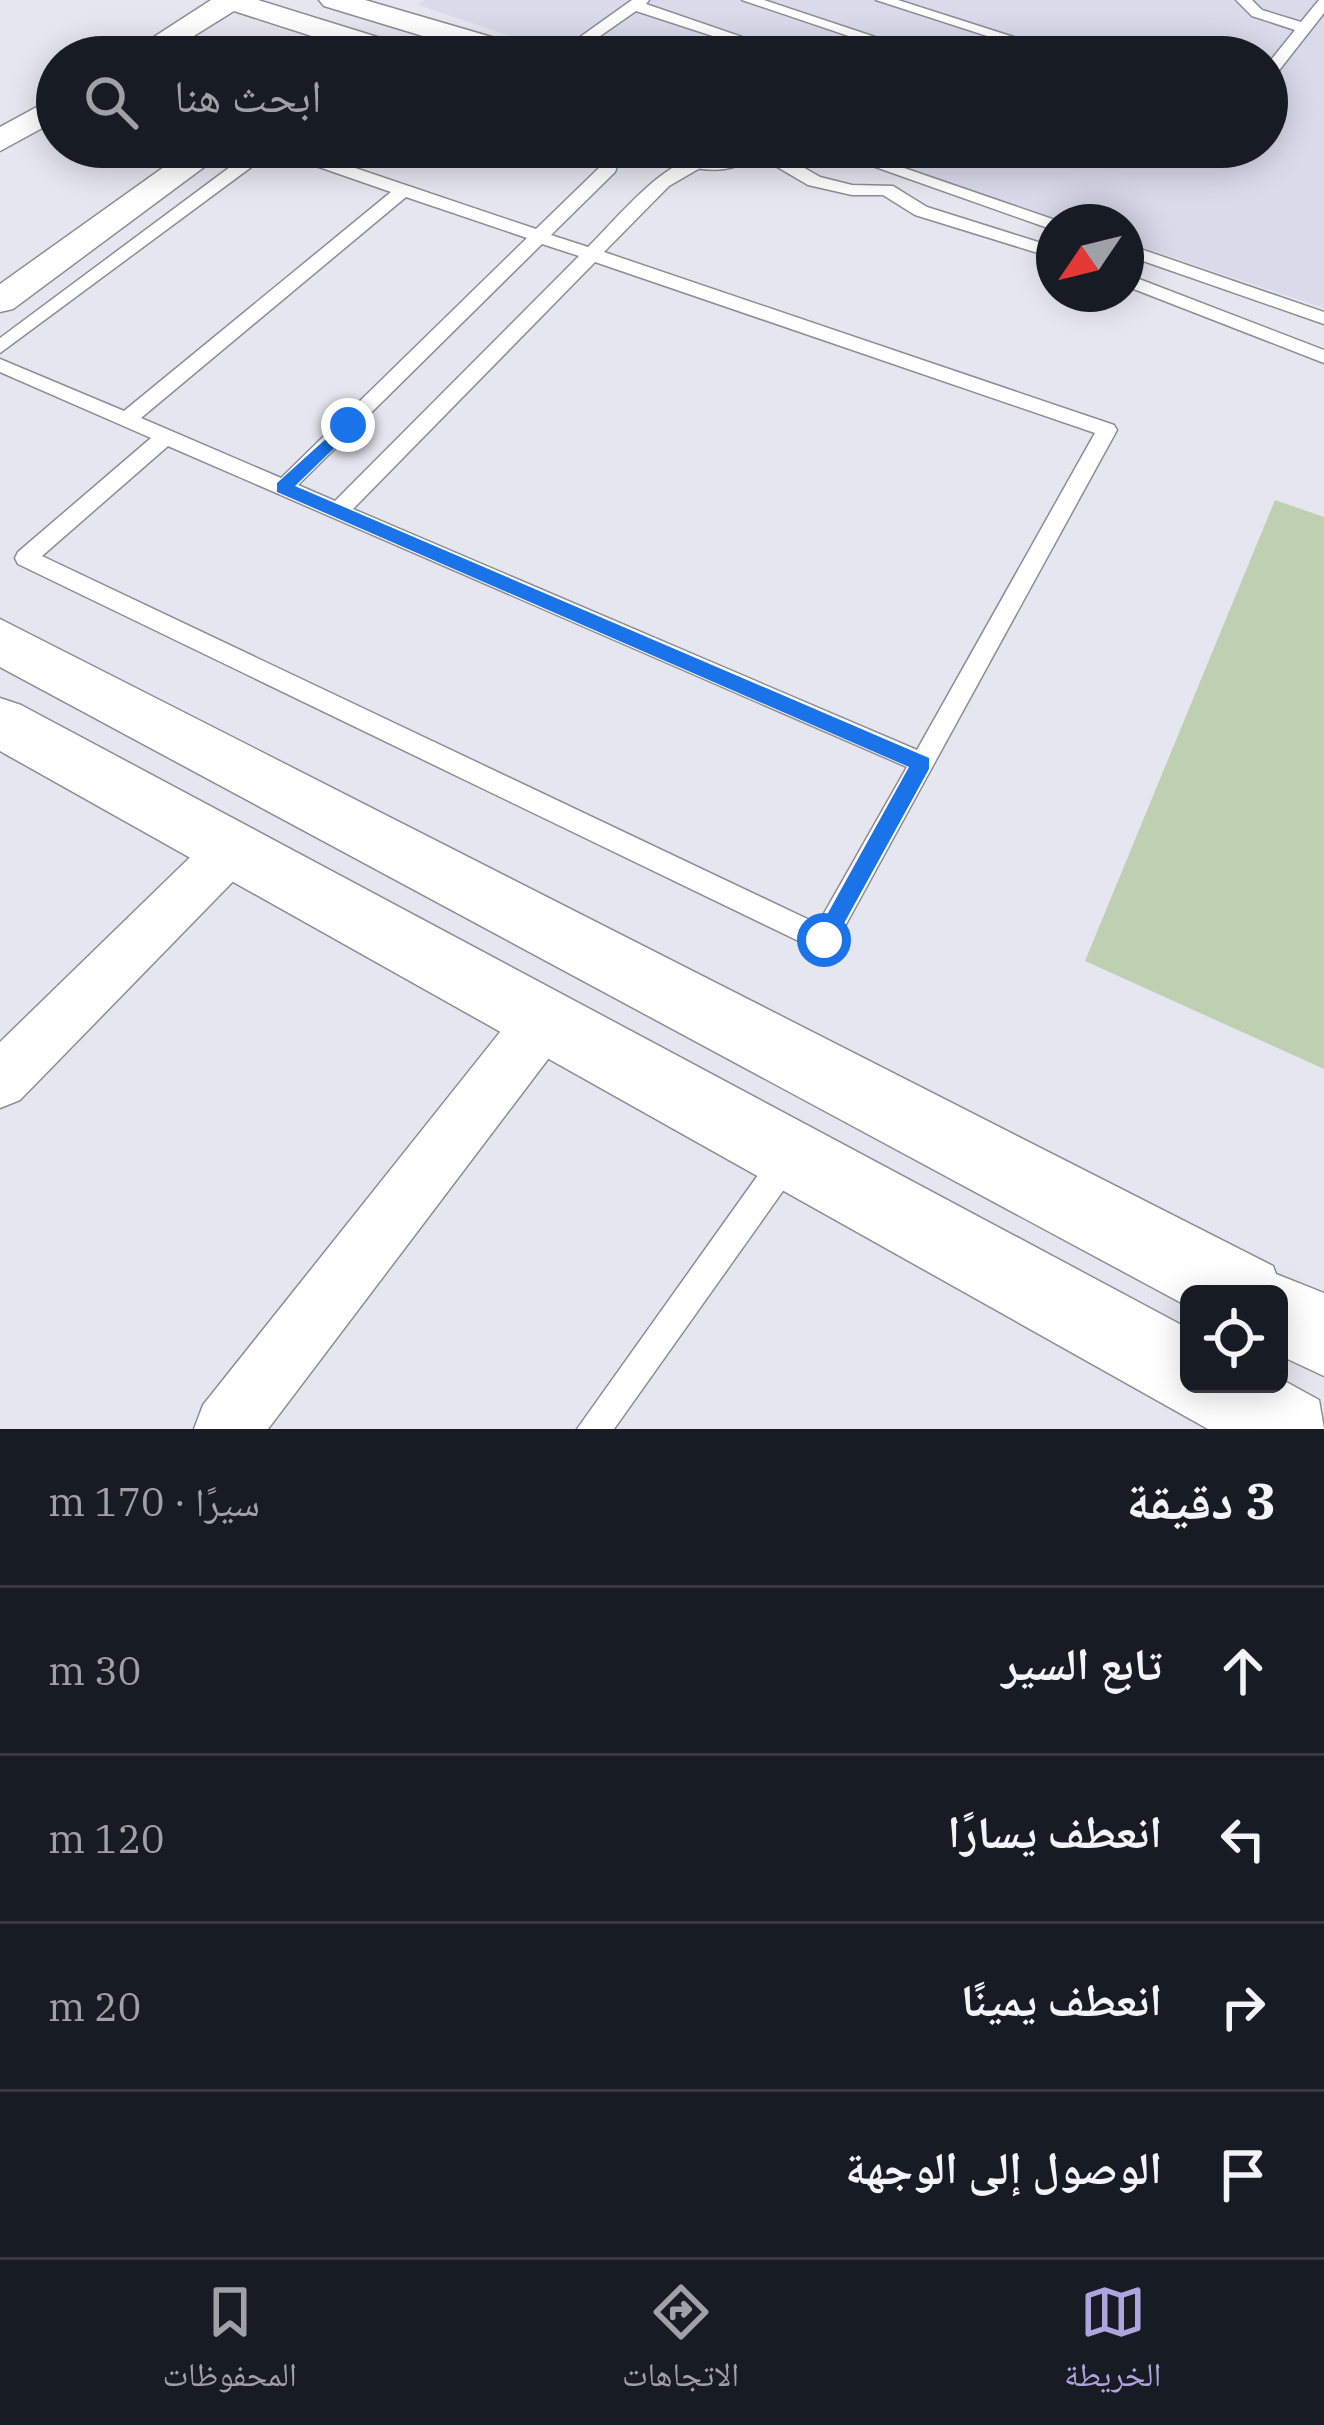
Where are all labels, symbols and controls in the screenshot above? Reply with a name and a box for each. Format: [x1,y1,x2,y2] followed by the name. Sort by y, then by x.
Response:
[36,36,1288,168] search box
[174,66,322,124] text: ابحث هنا
[78,69,144,135] icon: search
[1036,204,1144,312] north arrow
[321,398,375,452] route end
[797,913,851,967] route start
[1180,1285,1288,1393] map controls
[1180,1285,1288,1393] button: locate
[1126,1467,1276,1533] text: 3 دقيقة
[48,1476,260,1527] text: سيرًا · 170 m
[1001,1634,1162,1692] text: تابع السير
[1210,1638,1276,1704] icon: ahead
[48,1645,141,1696] text: 30 m
[948,1802,1162,1860] text: انعطف يسارًا
[1210,1806,1276,1872] icon: left
[48,1813,164,1864] text: 120 m
[961,1970,1162,2028] text: انعطف يمينًا
[1210,1974,1276,2040] icon: right
[48,1981,141,2032] text: 20 m
[845,2138,1162,2196] text: الوصول إلى الوجهة
[1210,2142,1276,2208] icon: arrive
[163,2279,297,2407] tab: المحفوظات
[622,2279,739,2407] tab: الاتجاهات
[1064,2279,1161,2407] tab: الخريطة

